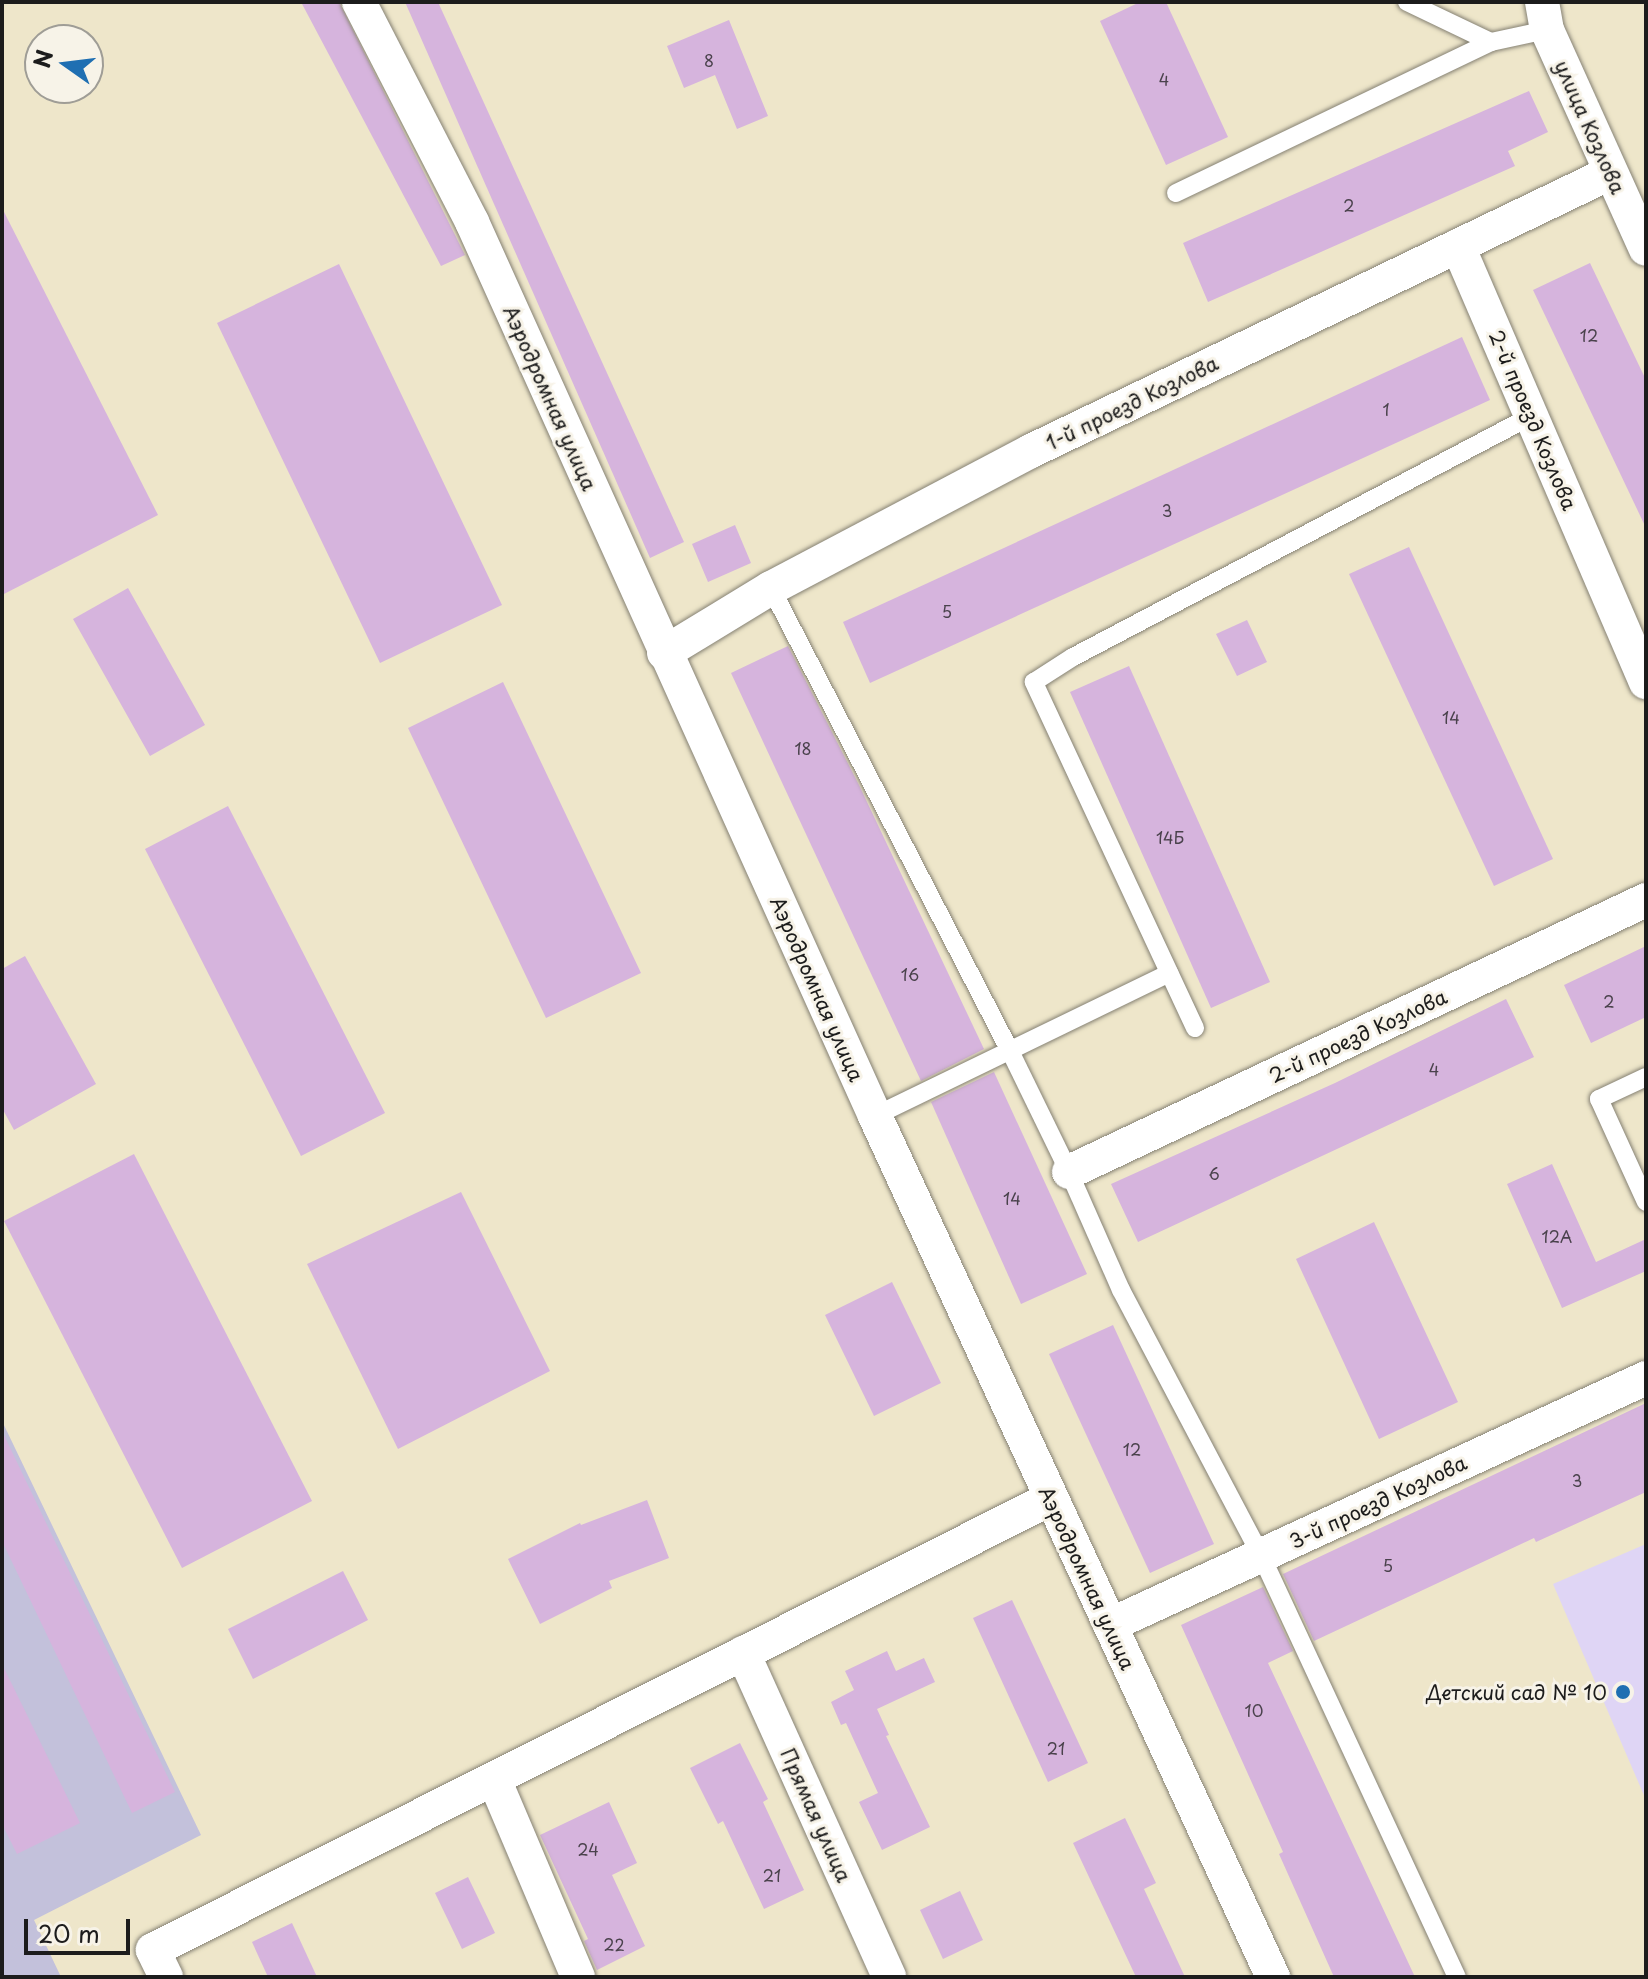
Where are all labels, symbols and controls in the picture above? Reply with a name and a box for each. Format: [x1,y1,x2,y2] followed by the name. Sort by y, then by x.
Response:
[24,24,104,104] north arrow
[24,46,60,71] text: N
[704,50,714,70] house number: 8
[1550,56,1630,198] street label: улица Козлова
[1159,69,1169,89] house number: 4
[1343,195,1355,215] house number: 2
[498,301,602,495] street label: Аэродромная улица
[1580,325,1598,345] house number: 12
[1484,326,1582,514] street label: 2-й проезд Козлова
[1042,351,1222,455] street label: 1-й проезд Козлова
[1382,399,1390,419] house number: 1
[1162,500,1172,520] house number: 3
[942,601,952,621] house number: 5
[1442,707,1460,727] house number: 14
[794,738,812,758] house number: 18
[1156,827,1184,847] house number: 14Б
[765,892,869,1086] street label: Аэродромная улица
[901,964,919,984] house number: 16
[1265,984,1451,1088] street label: 2-й проезд Козлова
[1603,991,1615,1011] house number: 2
[1429,1059,1439,1079] house number: 4
[1208,1163,1220,1183] house number: 6
[1003,1188,1021,1208] house number: 14
[1542,1226,1572,1246] house number: 12А
[1123,1439,1141,1459] house number: 12
[1286,1450,1470,1554] street label: 3-й проезд Козлова
[1572,1470,1582,1490] house number: 3
[1034,1482,1140,1674] street label: Аэродромная улица
[1383,1555,1393,1575] house number: 5
[1425,1680,1607,1704] place label: Детский сад № 10
[1614,1683,1632,1701] marker: Детский сад № 10
[1245,1700,1263,1720] house number: 10
[1047,1738,1065,1758] house number: 21
[776,1744,856,1886] street label: Прямая улица
[577,1839,599,1859] house number: 24
[763,1865,781,1885] house number: 21
[28,1903,134,1953] scale bar
[38,1915,100,1951] text: 20 m
[603,1934,625,1954] house number: 22

